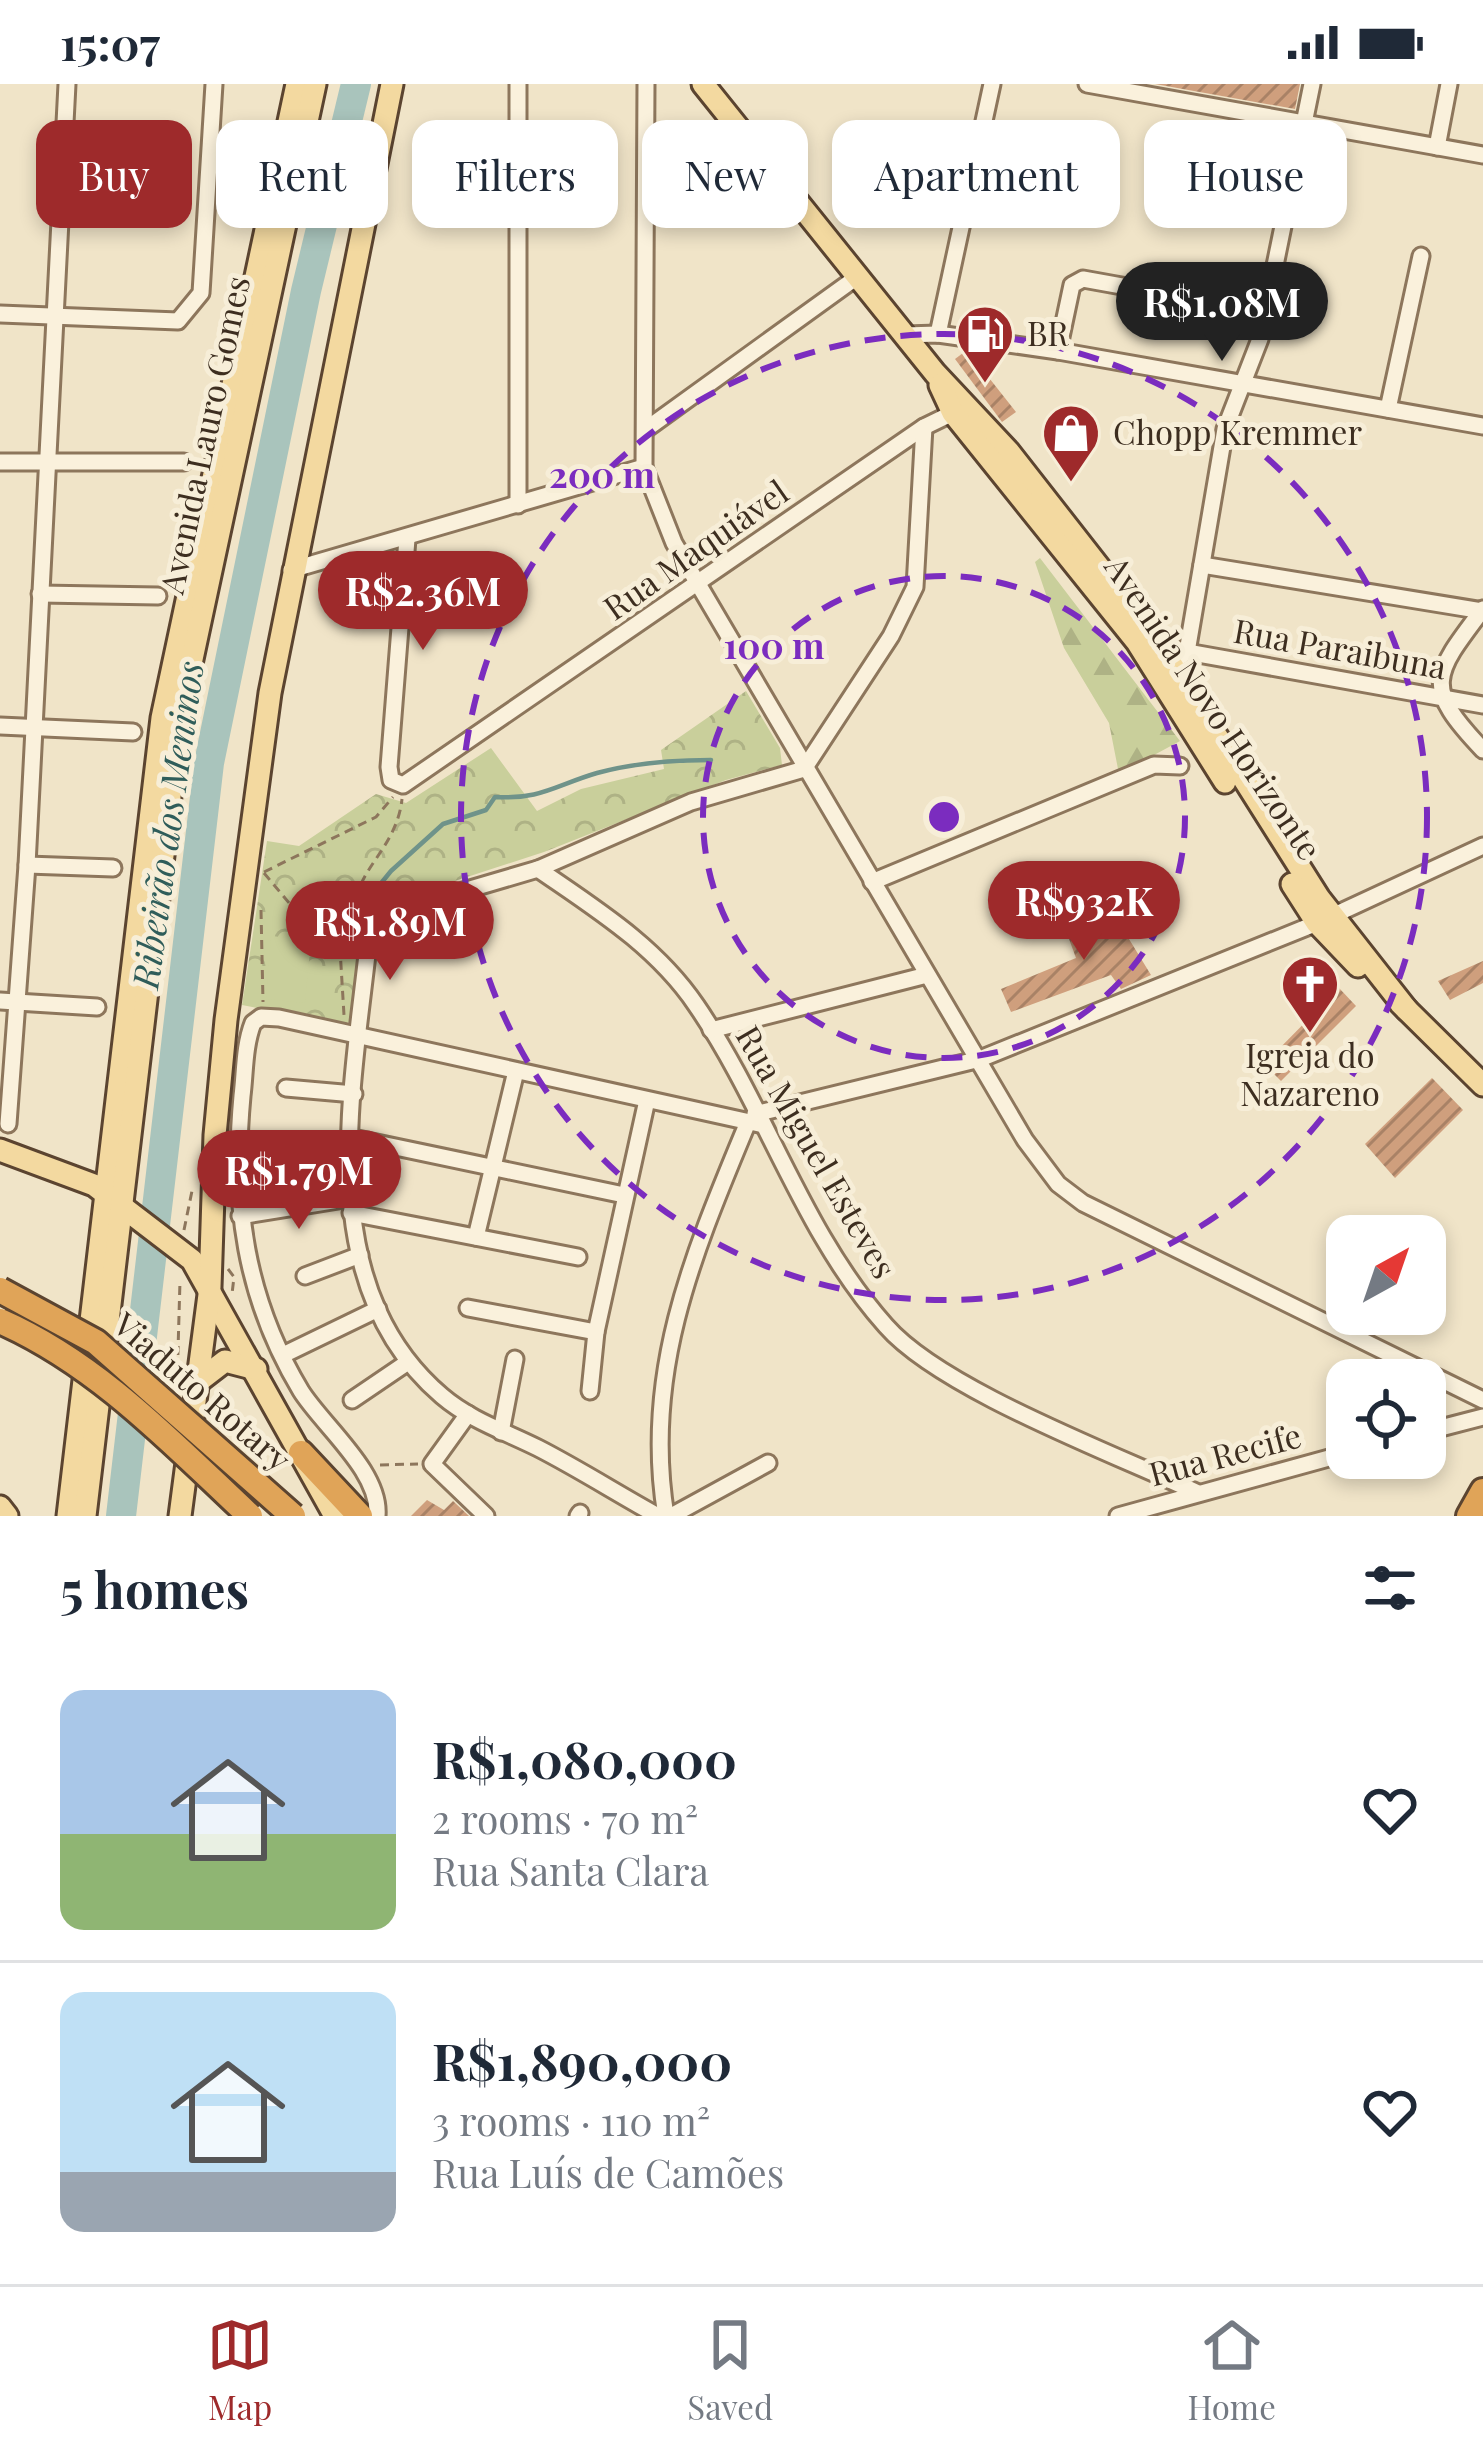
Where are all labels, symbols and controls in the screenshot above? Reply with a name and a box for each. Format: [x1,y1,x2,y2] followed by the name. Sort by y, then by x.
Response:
[60,12,160,72] text: 15:07
[36,120,192,228] chip: Buy
[216,120,388,228] chip: Rent
[412,120,618,228] chip: Filters
[642,120,808,228] chip: New
[832,120,1120,228] chip: Apartment
[1144,120,1347,228] chip: House
[1111,262,1333,364] pin: R$1.08M
[148,272,258,598] street label: Avenida Lauro Gomes
[1143,275,1301,327] text: R$1.08M
[954,303,1016,385] fuel station icon: BR
[1027,310,1069,354] place label: BR
[1040,402,1102,484] shop icon: Chopp Kremmer
[1113,409,1362,453] place label: Chopp Kremmer
[549,449,656,497] text: 200 m
[594,469,796,628] street label: Rua Maquiável
[1096,546,1333,867] street label: Avenida Novo Horizonte
[312,551,534,653] pin: R$2.36M
[345,564,501,616] text: R$2.36M
[1231,607,1451,687] street label: Rua Paraibuna
[723,620,825,668] text: 100 m
[119,658,213,993] water label: Ribeirão dos Meninos
[923,796,965,838] centre of rings
[986,861,1182,963] pin: R$932K
[1015,874,1153,926] text: R$932K
[279,881,501,983] pin: R$1.89M
[313,894,467,946] text: R$1.89M
[1279,953,1341,1035] church icon: Igreja do Nazareno
[728,1017,908,1285] street label: Rua Miguel Esteves
[1240,1032,1380,1114] place label: Igreja do Nazareno
[188,1130,410,1232] pin: R$1.79M
[224,1143,374,1195] text: R$1.79M
[1326,1215,1446,1335] north arrow
[1326,1215,1446,1479] map controls
[105,1301,301,1480] street label: Viaduto Rotary
[1326,1359,1446,1479] button: locate
[1144,1412,1305,1494] street label: Rua Recife
[60,1554,249,1622] text: 5 homes
[1357,1555,1423,1621] icon: filters
[432,1724,737,1792] text: R$1,080,000
[156,1738,300,1882] icon: home
[1357,1777,1423,1843] icon: heart
[432,1792,698,1844] text: 2 rooms · 70 m²
[432,1844,709,1896] text: Rua Santa Clara
[432,2026,732,2094] text: R$1,890,000
[156,2040,300,2184] icon: home
[1357,2079,1423,2145] icon: heart
[432,2094,710,2146] text: 3 rooms · 110 m²
[432,2146,784,2198] text: Rua Luís de Camões
[207,2312,273,2428] tab: Map
[687,2312,773,2428] tab: Saved
[1187,2312,1276,2428] tab: Home

